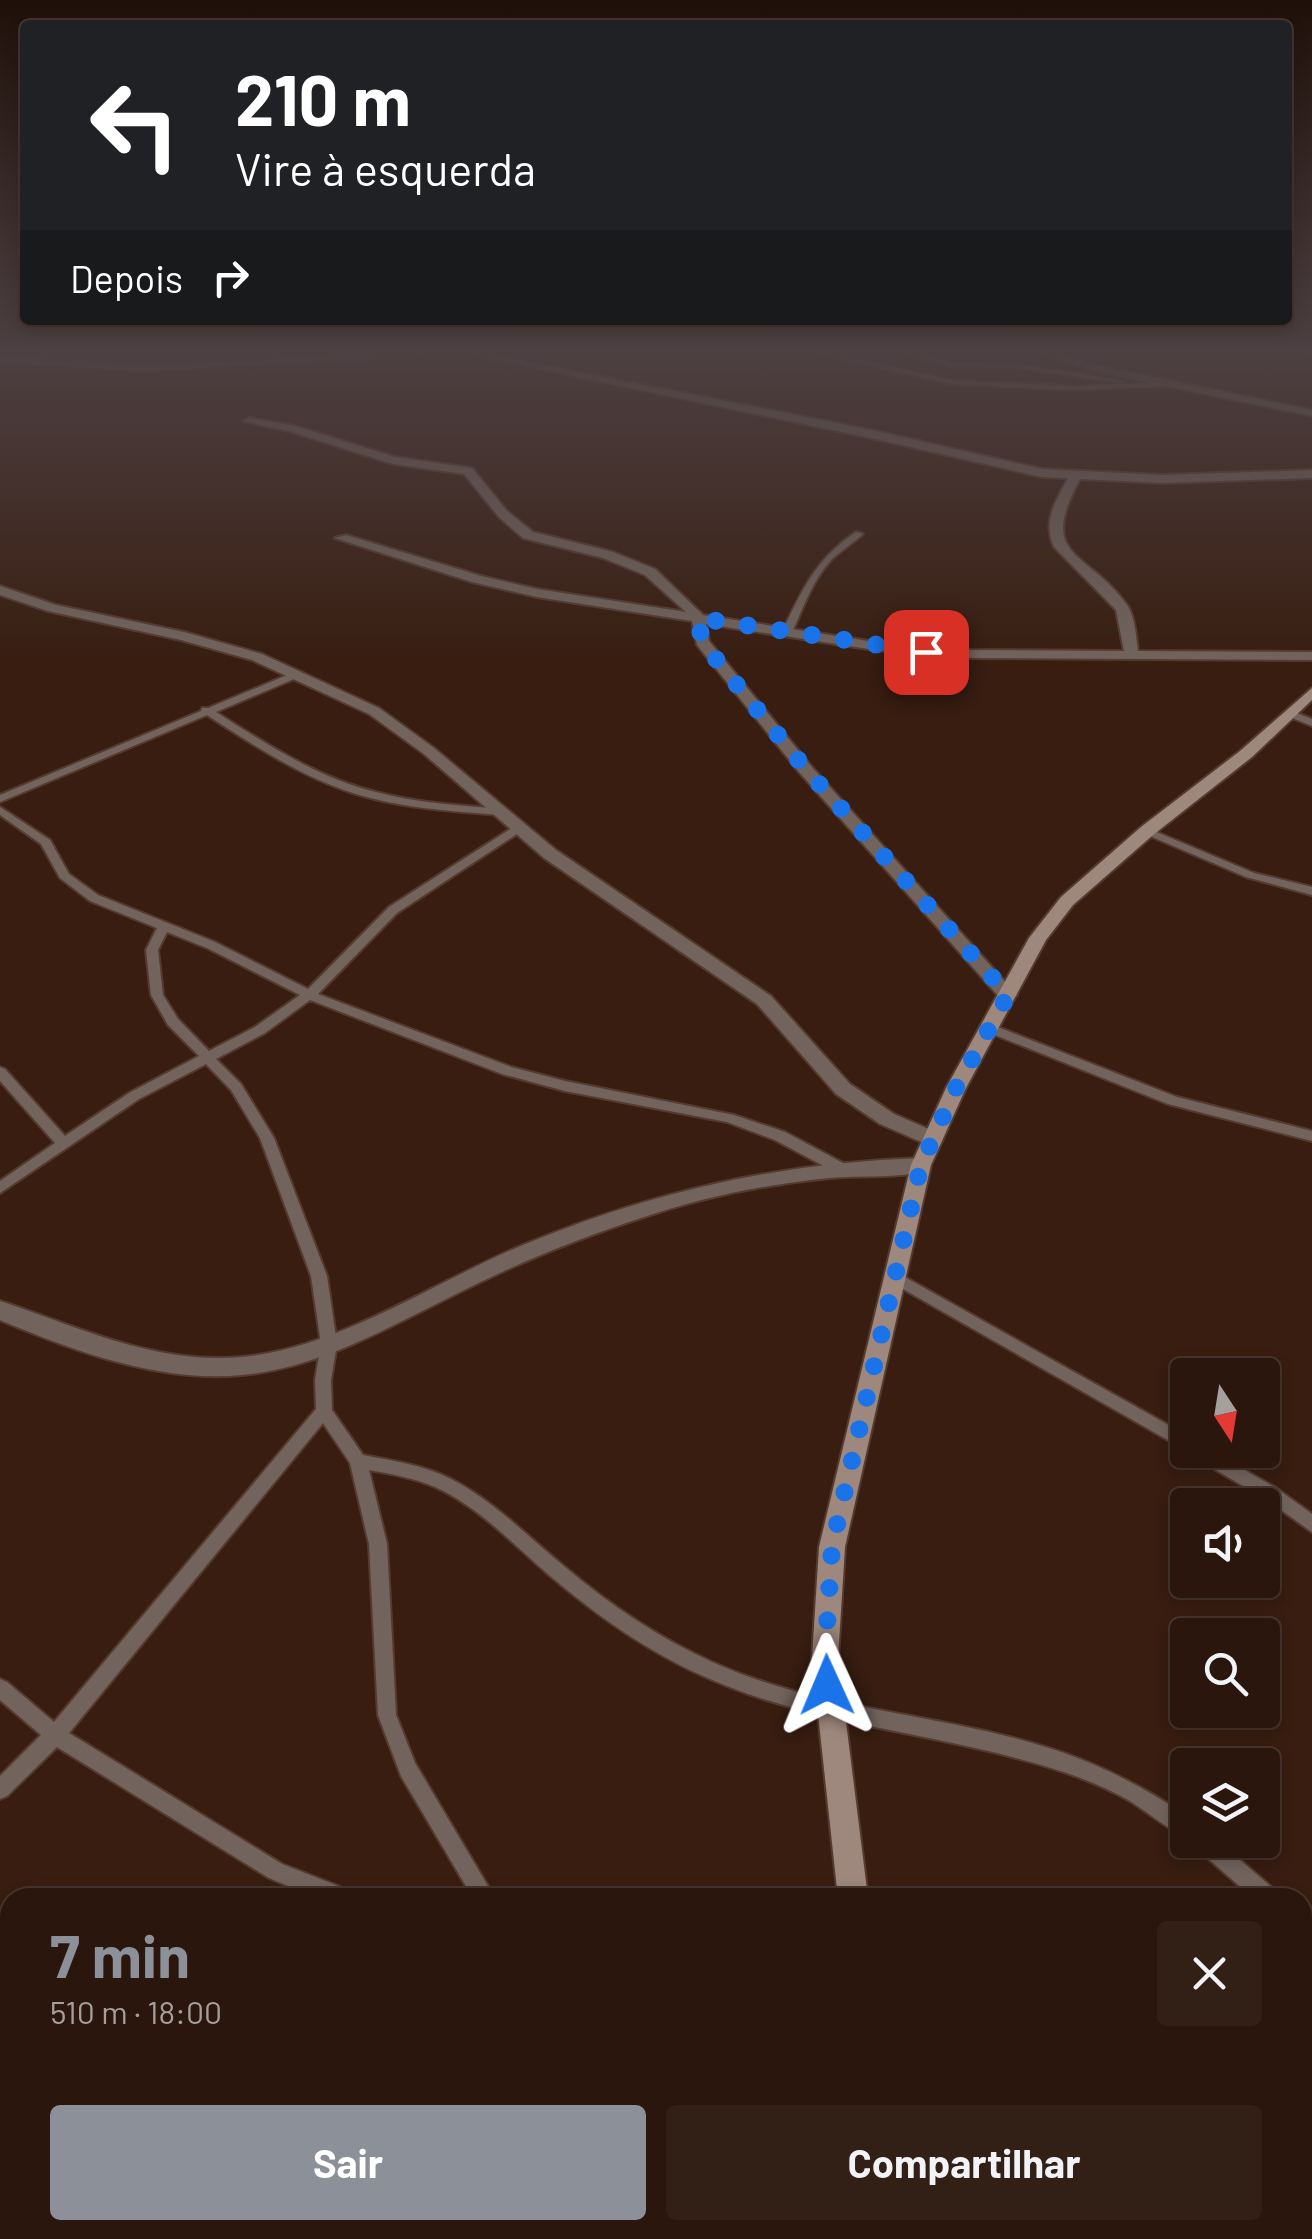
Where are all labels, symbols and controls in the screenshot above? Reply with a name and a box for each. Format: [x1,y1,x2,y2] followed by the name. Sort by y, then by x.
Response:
[235,56,411,140] text: 210 m
[70,60,200,190] icon: left
[235,141,536,195] text: Vire à esquerda
[203,250,258,305] icon: right
[70,255,183,301] text: Depois
[884,610,969,695] pin
[899,625,954,680] icon: arrive
[1170,1358,1280,1468] north arrow
[1170,1358,1280,1858] map controls
[1170,1488,1280,1598] button: sound
[1170,1618,1280,1728] button: search
[775,1633,879,1737] position arrow
[1170,1748,1280,1858] button: layers
[50,1918,190,1990] text: 7 min
[1157,1921,1262,2026] button: close
[50,1992,222,2030] text: 510 m · 18:00
[50,2105,646,2220] button: Sair
[666,2105,1262,2220] button: Compartilhar

